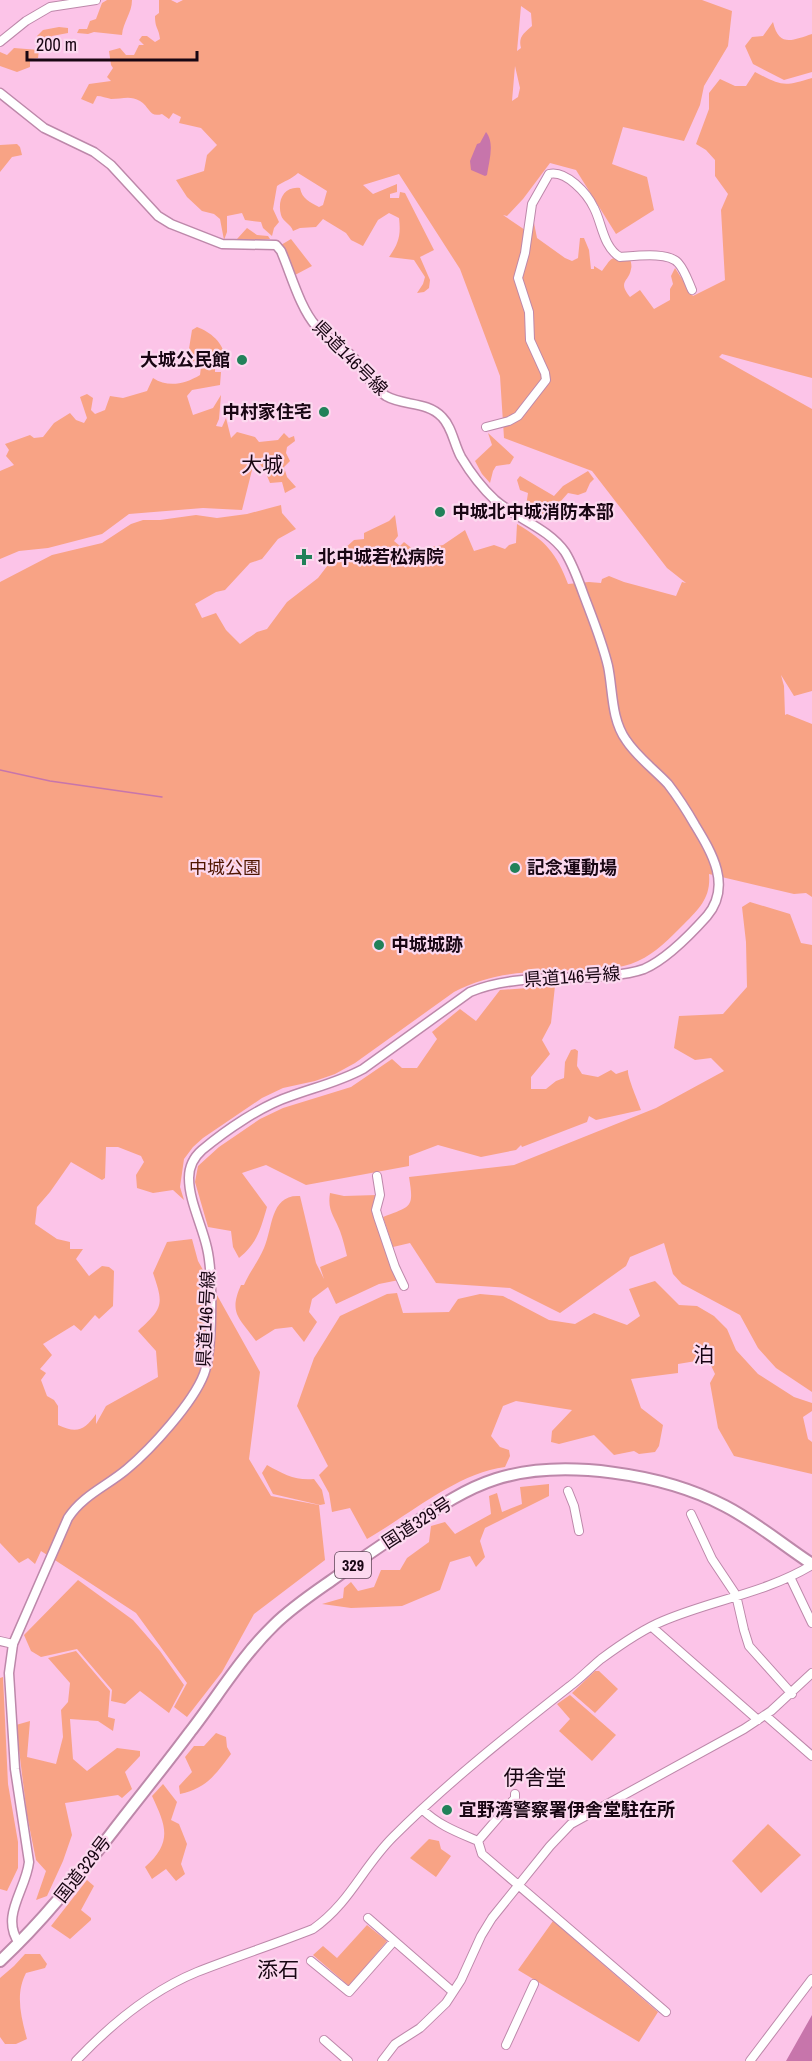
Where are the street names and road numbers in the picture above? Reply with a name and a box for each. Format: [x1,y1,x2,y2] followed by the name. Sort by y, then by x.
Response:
[307,315,393,401] street label: 県道146号線
[523,961,621,992] street label: 県道146号線
[190,1270,221,1368] street label: 県道146号線
[377,1491,457,1554] street label: 国道329号
[335,1552,371,1578] road number: 329
[49,1830,117,1907] street label: 国道329号

